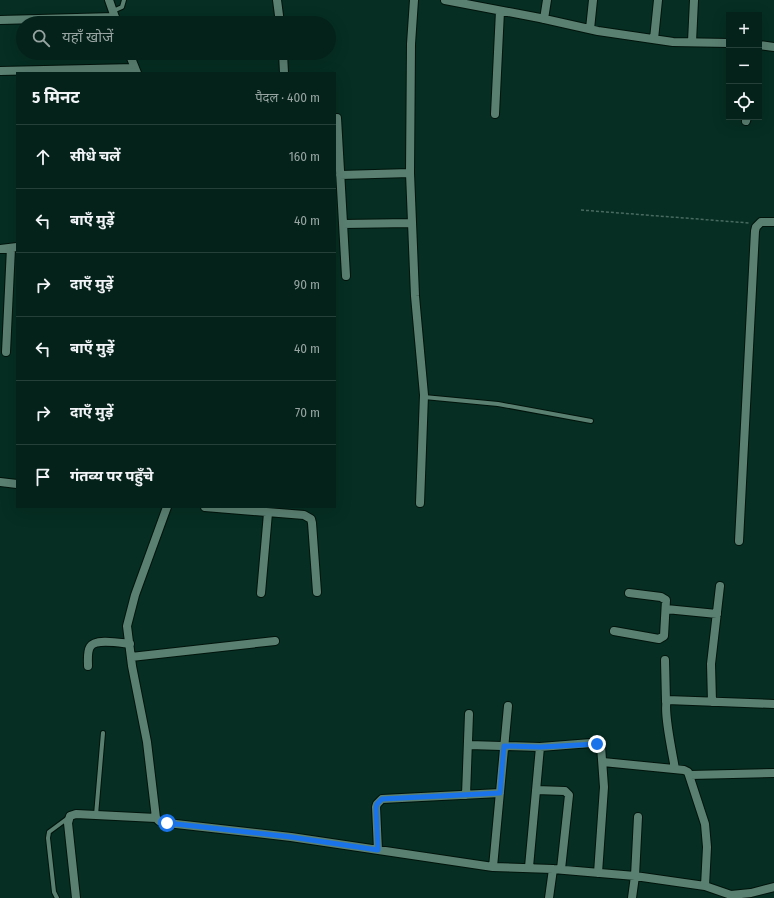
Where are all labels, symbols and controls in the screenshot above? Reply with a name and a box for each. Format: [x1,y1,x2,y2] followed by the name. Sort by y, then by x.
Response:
[726,12,762,120] map controls
[726,12,762,48] button: +
[16,16,336,60] search box
[30,27,52,49] icon: search
[62,28,113,46] text: यहाँ खोजें
[726,48,762,84] button: −
[726,84,762,120] button: locate
[32,87,80,108] text: 5 मिनट
[255,90,320,105] text: पैदल · 400 m
[32,146,54,168] icon: ahead
[70,147,120,165] text: सीधे चलें
[289,149,320,164] text: 160 m
[32,210,54,232] icon: left
[70,211,114,229] text: बाएँ मुड़ें
[294,213,320,228] text: 40 m
[32,274,54,296] icon: right
[70,275,113,293] text: दाएँ मुड़ें
[294,277,320,292] text: 90 m
[32,338,54,360] icon: left
[70,339,114,357] text: बाएँ मुड़ें
[294,341,320,356] text: 40 m
[32,402,54,424] icon: right
[70,403,113,421] text: दाएँ मुड़ें
[295,405,320,420] text: 70 m
[32,466,54,488] icon: arrive
[70,467,153,485] text: गंतव्य पर पहुँचे
[588,735,606,753] route end
[158,814,176,832] route start

